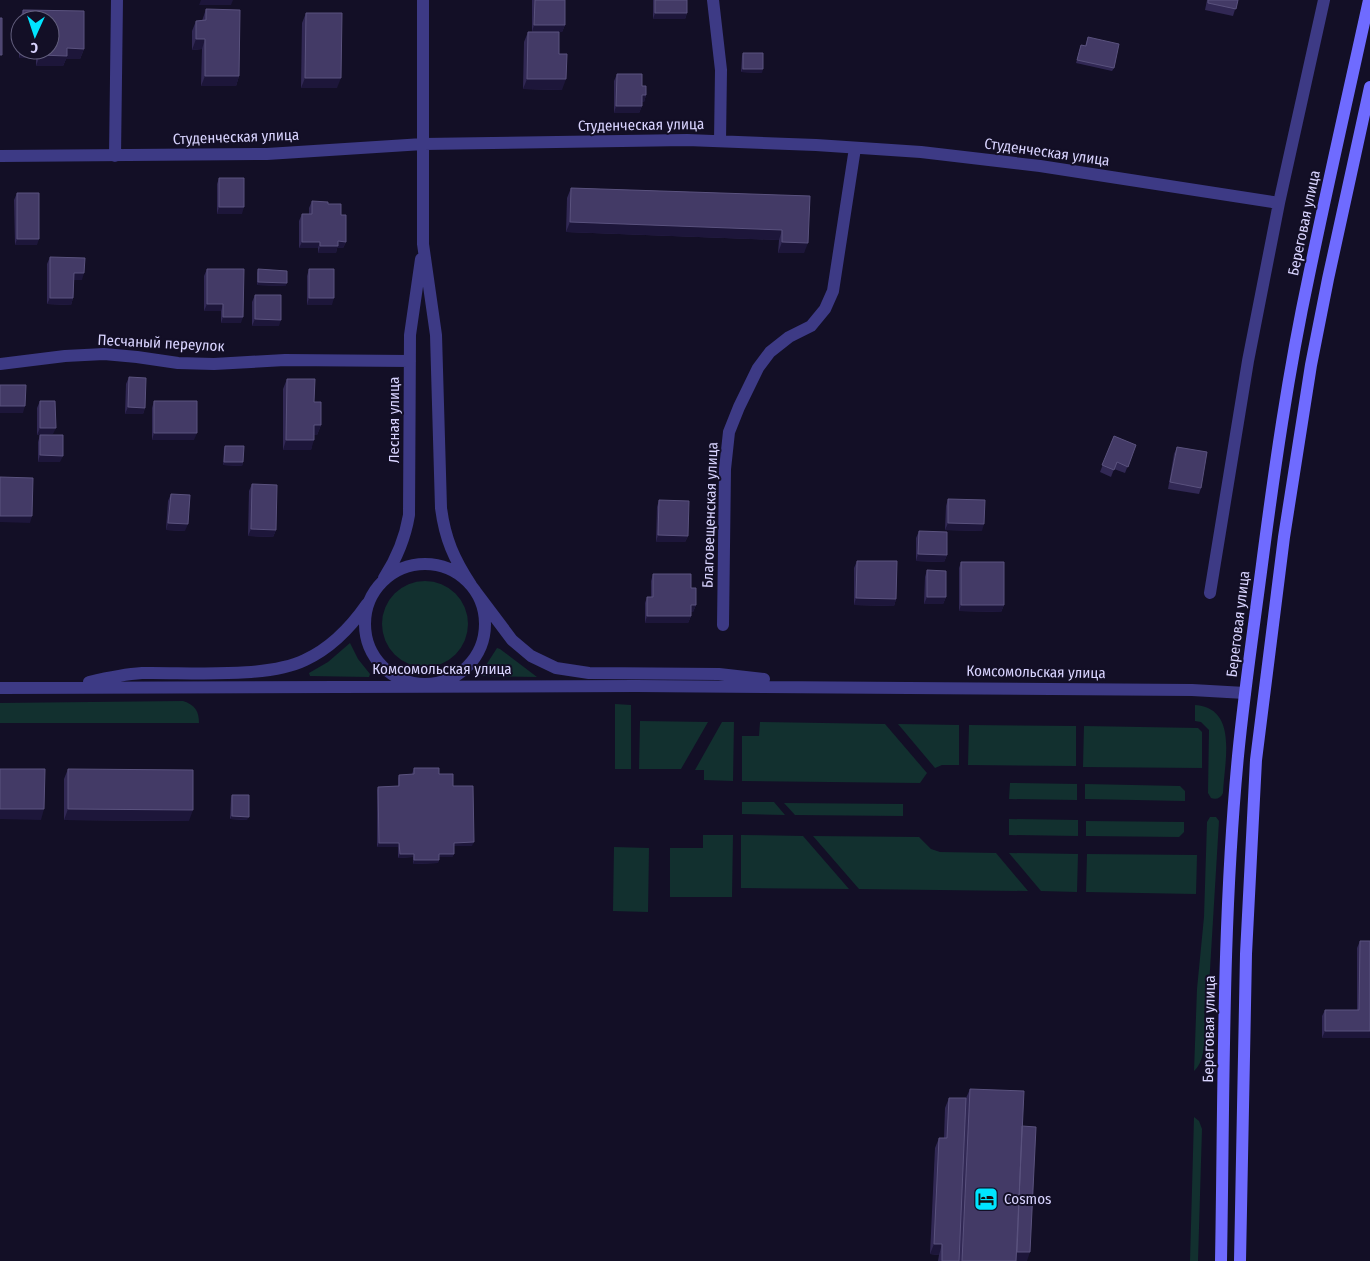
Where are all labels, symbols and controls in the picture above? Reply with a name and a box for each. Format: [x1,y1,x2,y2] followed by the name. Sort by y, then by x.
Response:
[10,10,60,60] north arrow
[30,39,38,56] text: С
[578,115,704,135] street label: Студенческая улица
[173,126,299,148] street label: Студенческая улица
[983,134,1111,170] street label: Студенческая улица
[1284,169,1324,277] street label: Береговая улица
[97,331,225,355] street label: Песчаный переулок
[385,377,403,463] street label: Лесная улица
[698,442,722,588] street label: Благовещенская улица
[1223,570,1253,678] street label: Береговая улица
[372,660,512,678] street label: Комсомольская улица
[966,662,1106,682] street label: Комсомольская улица
[1199,975,1219,1083] street label: Береговая улица
[973,1186,999,1212] hotel icon: Cosmos
[1004,1190,1051,1208] place label: Cosmos

